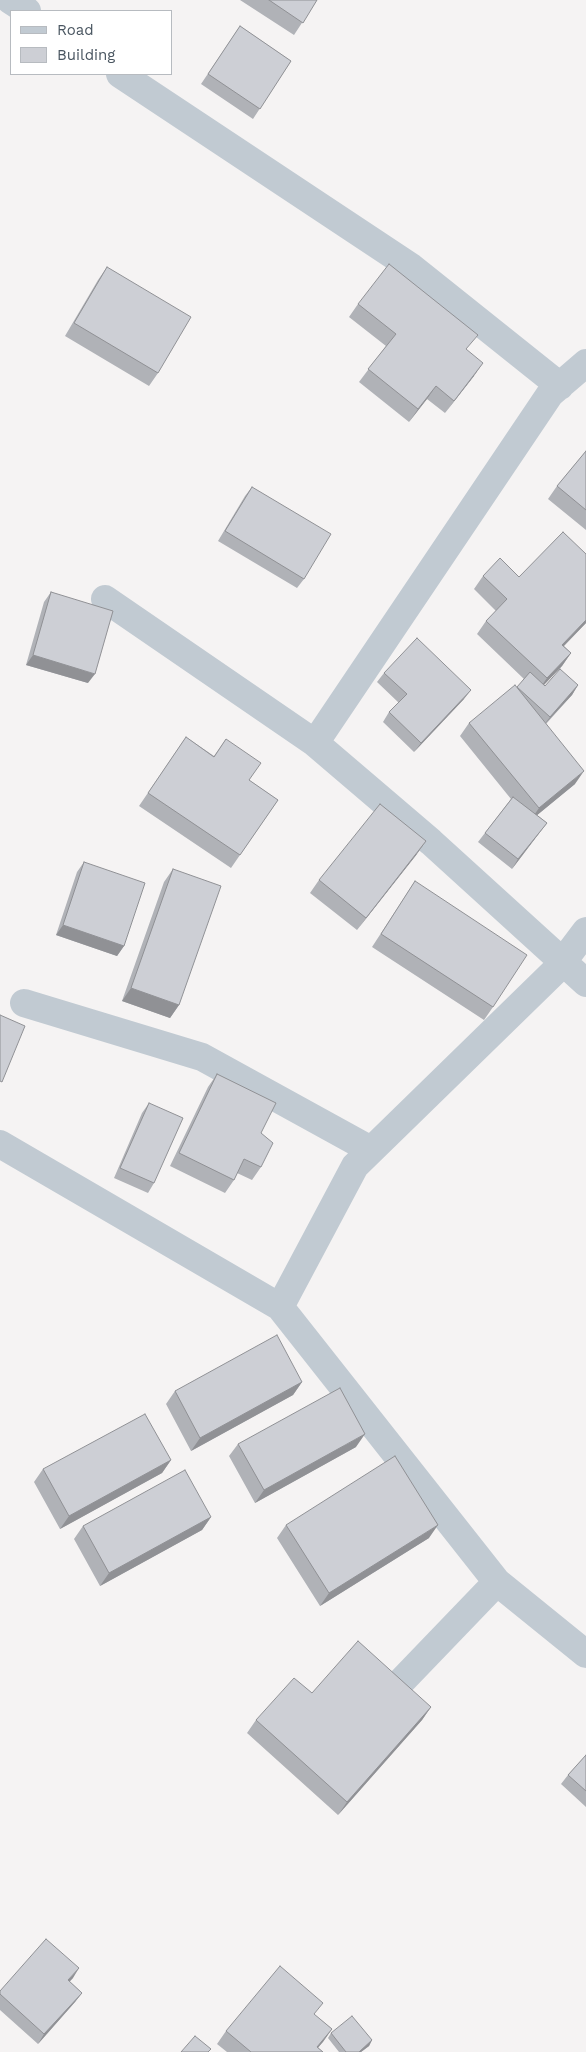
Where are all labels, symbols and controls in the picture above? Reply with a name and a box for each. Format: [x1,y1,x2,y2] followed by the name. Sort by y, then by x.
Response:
[10,10,172,75] legend
[57,21,94,39] text: Road
[57,46,115,64] text: Building

